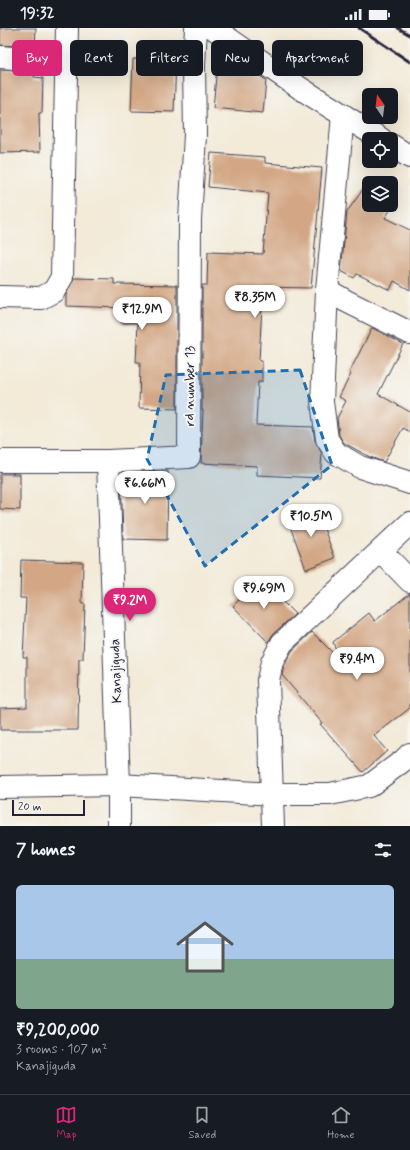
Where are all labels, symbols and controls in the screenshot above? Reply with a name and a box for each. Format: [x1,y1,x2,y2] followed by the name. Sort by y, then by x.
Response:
[20,4,54,24] text: 19:32
[12,40,62,76] chip: Buy
[70,40,128,76] chip: Rent
[136,40,203,76] chip: Filters
[211,40,264,76] chip: New
[272,40,363,76] chip: Apartment
[362,88,398,124] north arrow
[362,88,398,212] map controls
[362,132,398,168] button: locate
[362,176,398,212] button: layers
[222,285,288,319] pin: ₹8.35M
[234,289,276,306] text: ₹8.35M
[109,297,175,331] pin: ₹12.9M
[122,301,162,318] text: ₹12.9M
[181,346,199,426] street label: rd number 13
[112,471,178,505] pin: ₹6.66M
[124,475,166,492] text: ₹6.66M
[278,504,344,538] pin: ₹10.5M
[290,508,332,525] text: ₹10.5M
[231,576,297,610] pin: ₹9.69M
[243,580,285,597] text: ₹9.69M
[102,588,158,622] pin: ₹9.2M
[113,592,147,609] text: ₹9.2M
[106,638,126,704] street label: Kanajiguda
[329,647,385,681] pin: ₹9.4M
[339,651,375,668] text: ₹9.4M
[12,798,85,817] scale bar
[18,800,41,814] text: 20 m
[16,839,75,861] text: 7 homes
[372,839,394,861] icon: filters
[169,911,241,983] icon: home
[16,1019,100,1041] text: ₹9,200,000
[16,1041,108,1058] text: 3 rooms · 107 m²
[16,1058,76,1075] text: Kanajiguda
[55,1104,77,1142] tab: Map
[188,1104,216,1142] tab: Saved
[327,1104,355,1142] tab: Home

